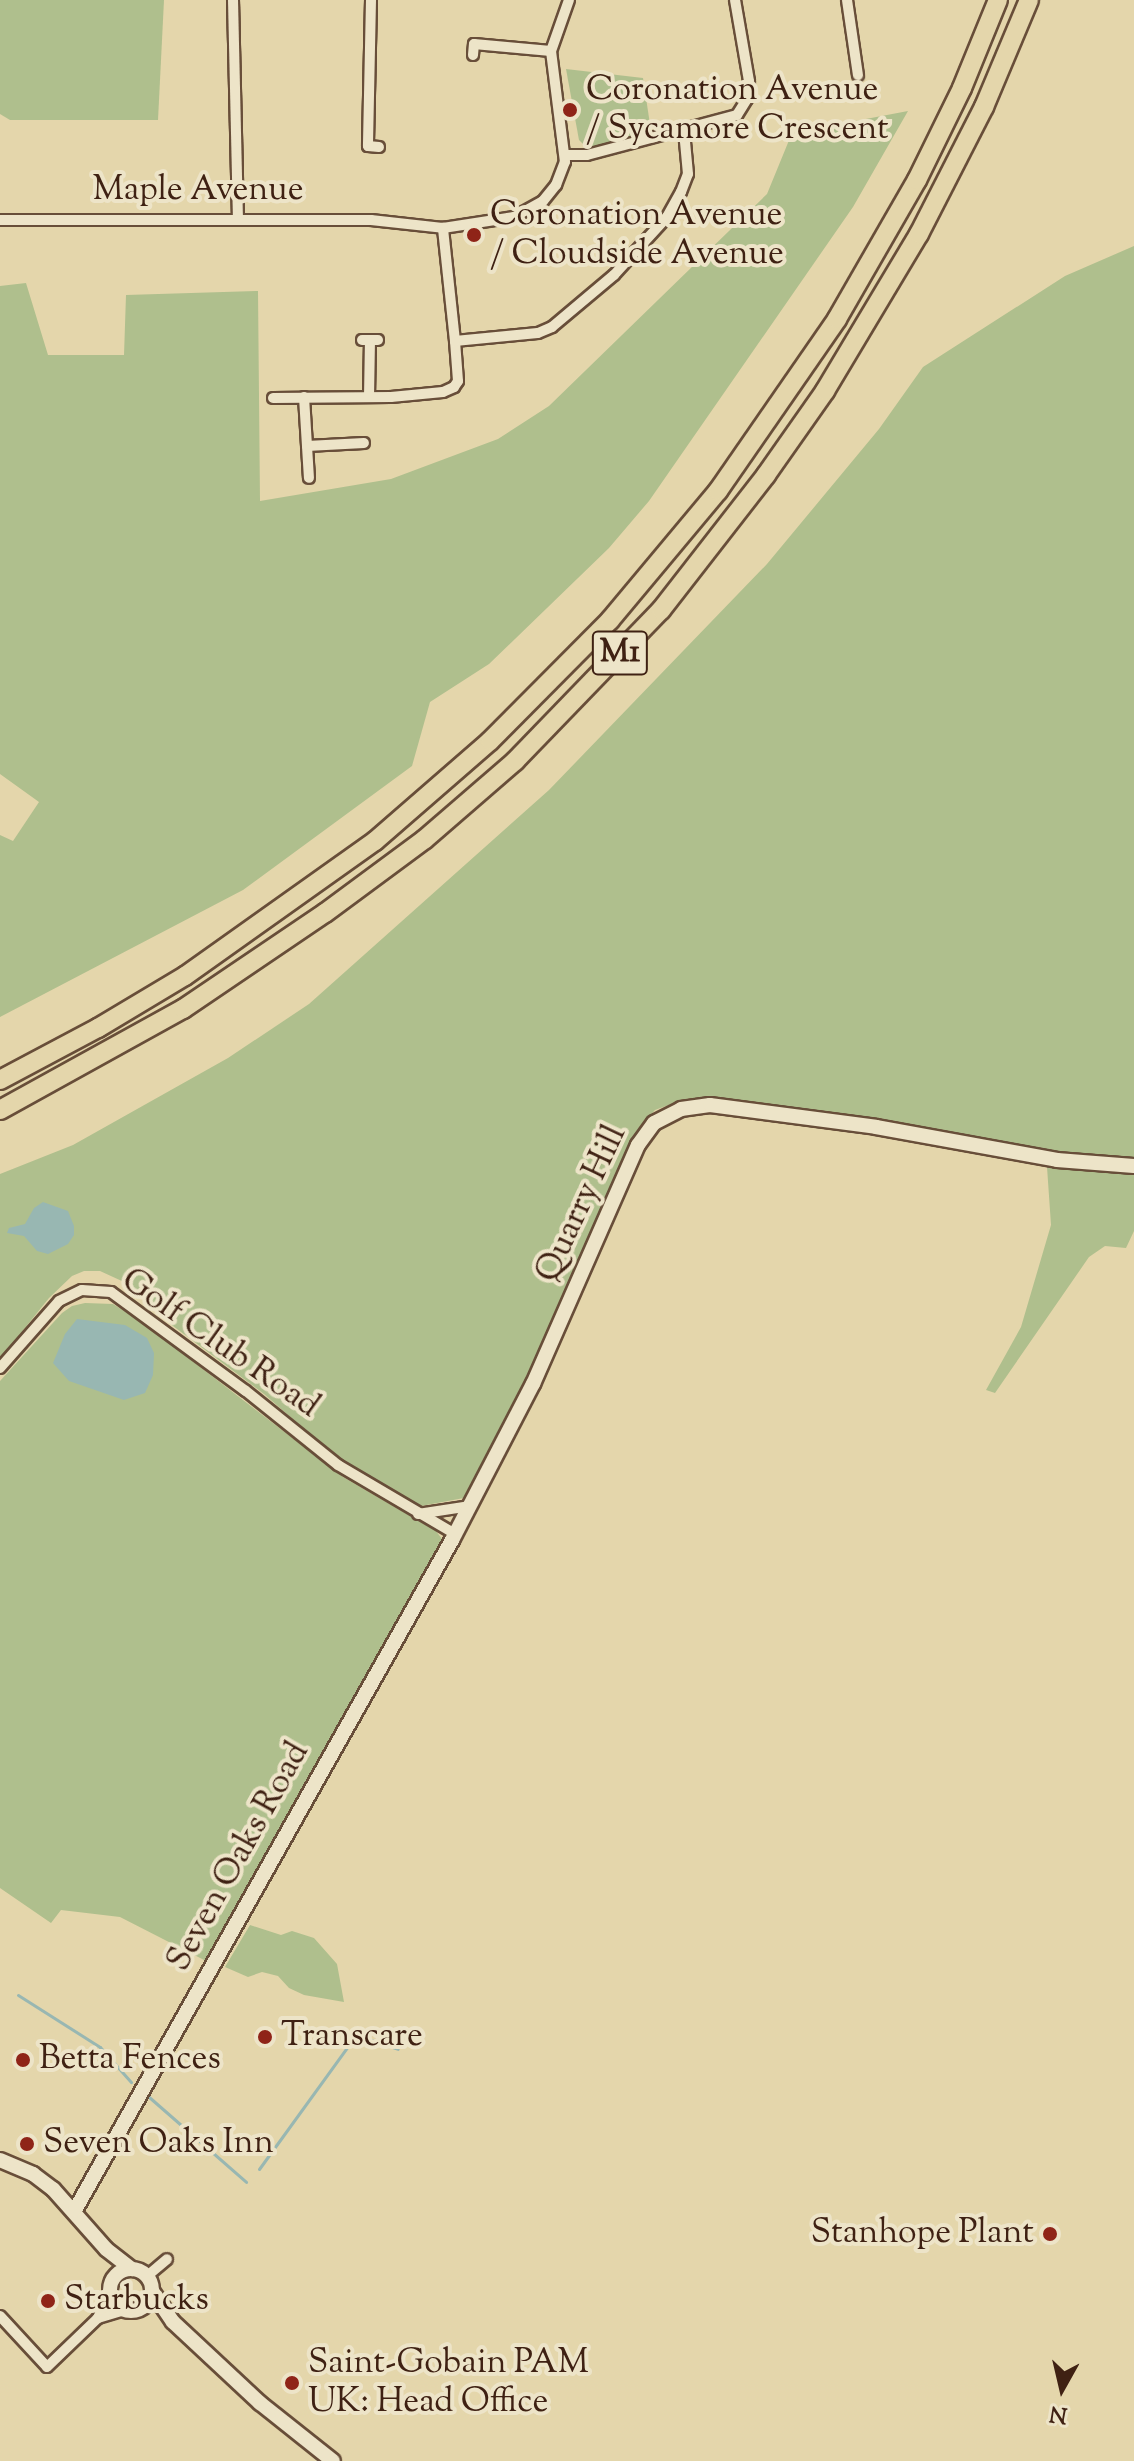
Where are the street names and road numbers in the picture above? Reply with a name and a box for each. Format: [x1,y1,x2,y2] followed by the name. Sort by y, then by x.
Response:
[92,171,304,211] street label: Maple Avenue
[590,625,650,681] road number: M1
[528,1119,636,1289] street label: Quarry Hill
[113,1261,327,1427] street label: Golf Club Road
[159,1735,319,1979] street label: Seven Oaks Road

